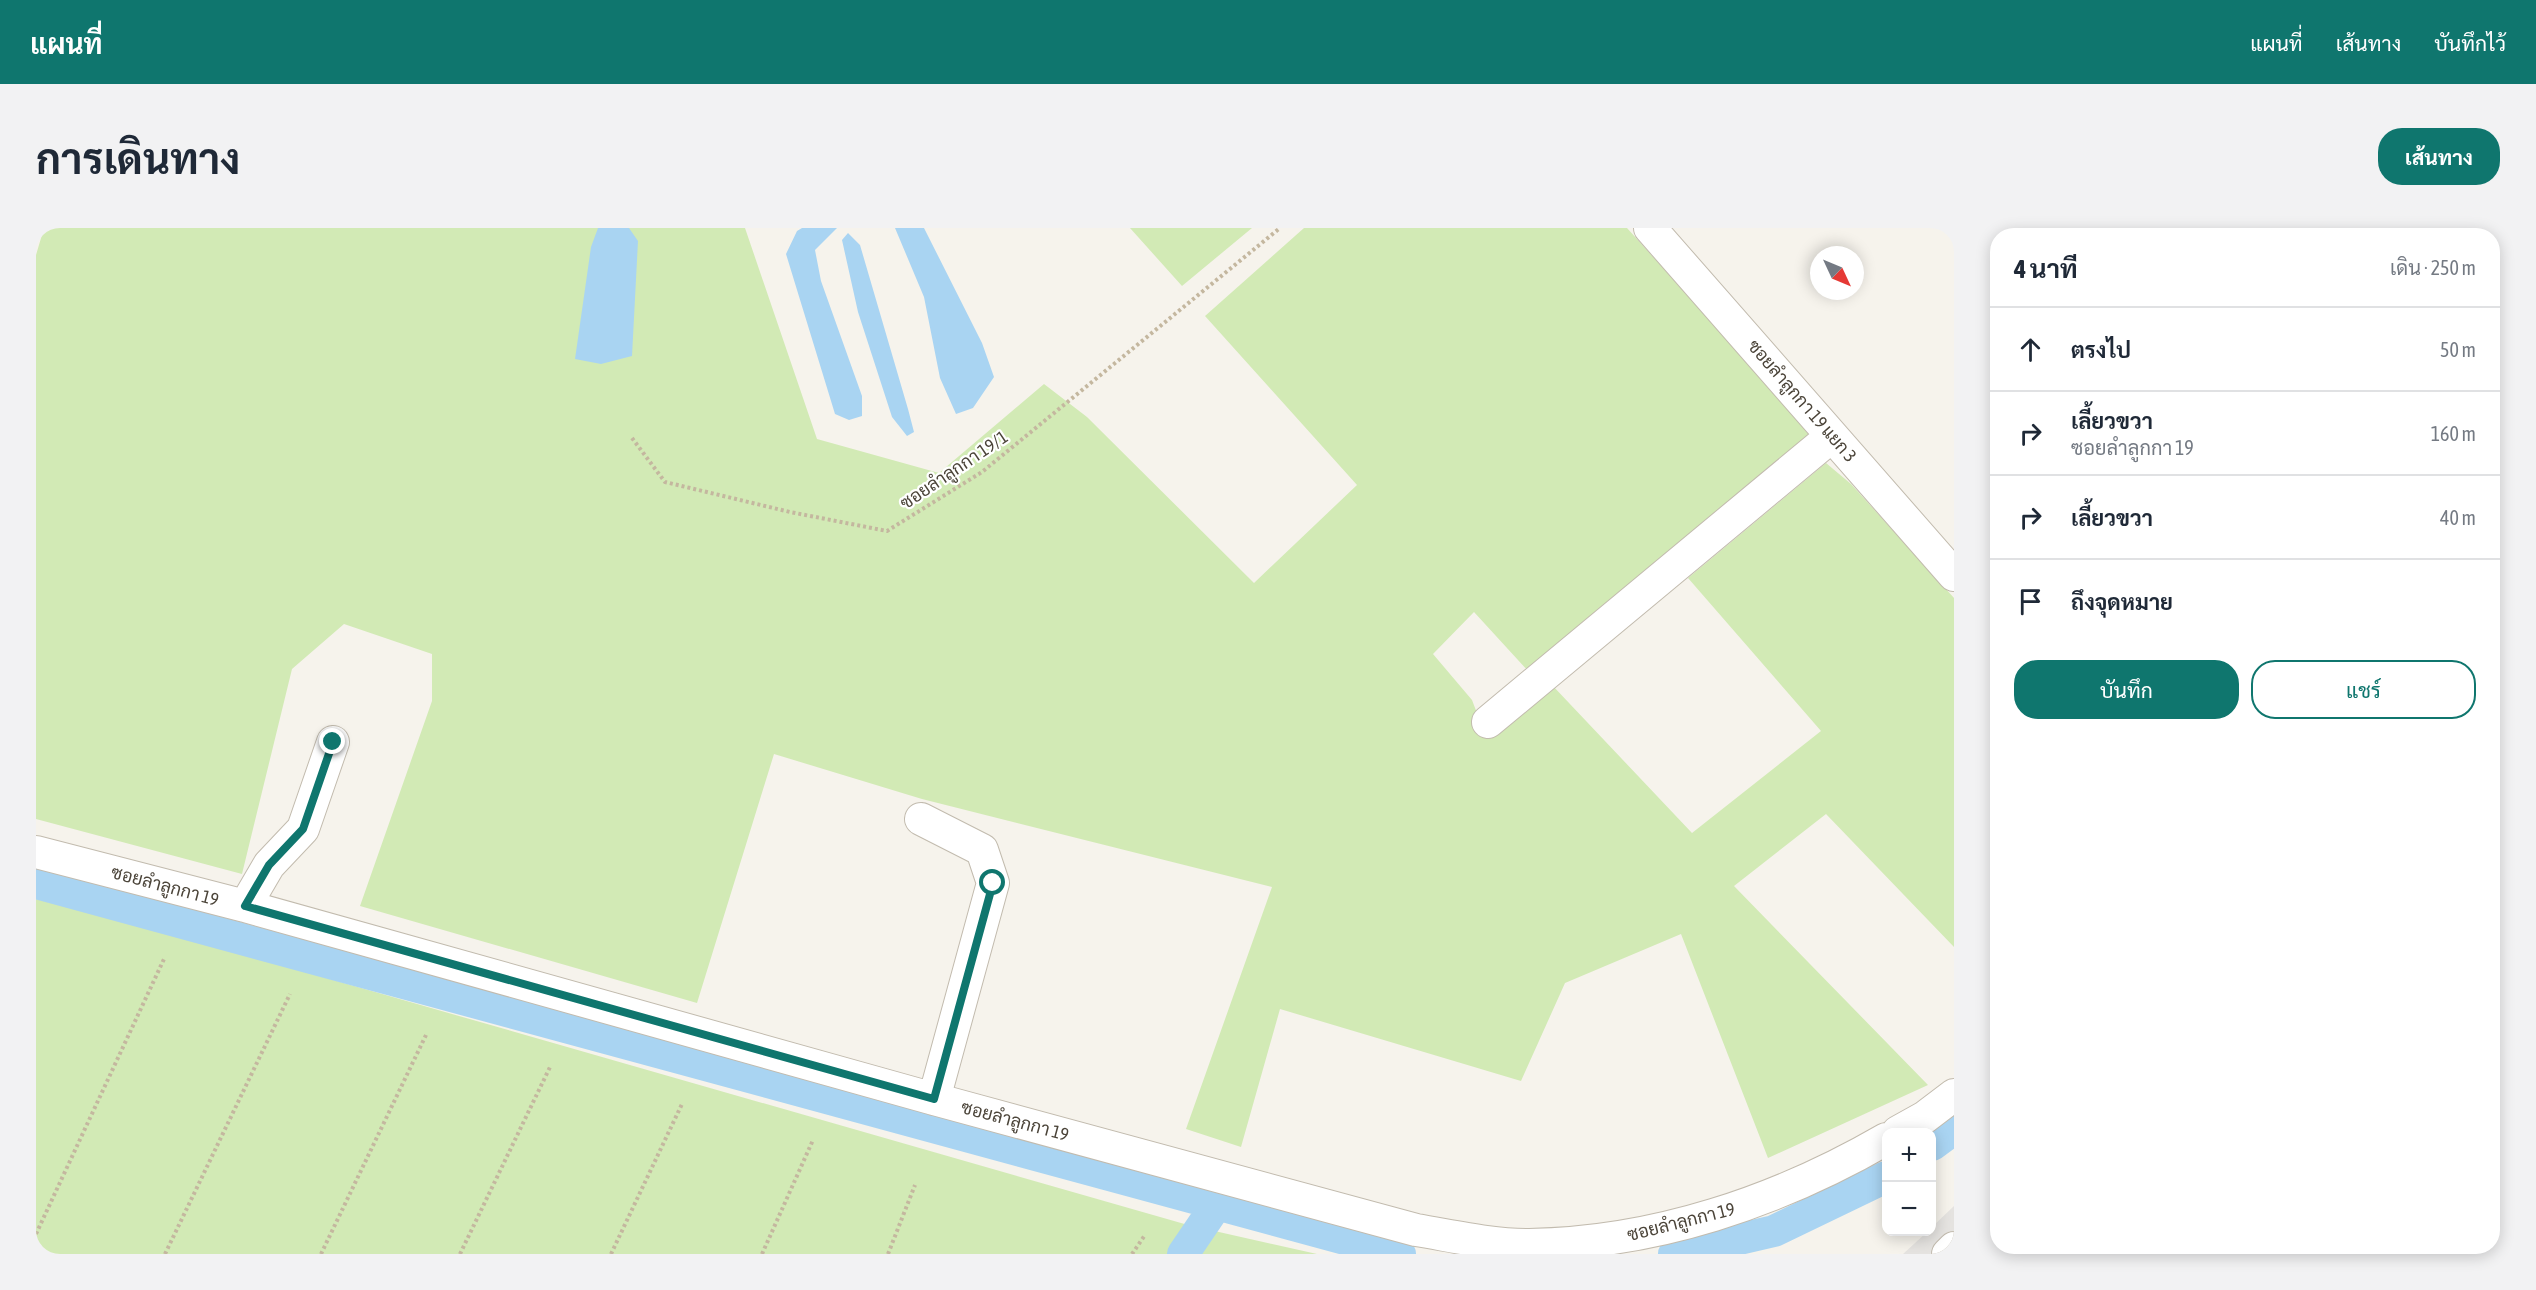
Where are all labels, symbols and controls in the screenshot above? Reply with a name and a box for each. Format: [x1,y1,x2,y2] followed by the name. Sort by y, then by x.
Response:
[30,28,103,60] text: แผนที่
[2250,31,2303,55] text: แผนที่
[2336,31,2401,55] text: เส้นทาง
[2434,31,2506,55] text: บันทึกไว้
[2378,128,2500,185] button: เส้นทาง
[36,135,240,183] text: การเดินทาง
[1810,246,1864,300] north arrow
[2014,254,2078,284] text: 4 นาที
[2390,256,2476,279] text: เดิน · 250 m
[2014,333,2047,366] icon: ahead
[1741,335,1861,468] street label: ซอยลำลูกกา 19 แยก 3
[2071,337,2131,363] text: ตรงไป
[2440,338,2476,361] text: 50 m
[2071,408,2153,434] text: เลี้ยวขวา
[2014,417,2047,450] icon: right
[2431,422,2476,445] text: 160 m
[896,426,1013,516] street label: ซอยลำลูกกา 19/1
[2071,436,2194,459] text: ซอยลำลูกกา 19
[2014,501,2047,534] icon: right
[2071,505,2153,531] text: เลี้ยวขวา
[2440,506,2476,529] text: 40 m
[2014,585,2047,618] icon: arrive
[2071,589,2173,615] text: ถึงจุดหมาย
[2014,660,2239,719] button: บันทึก
[2251,660,2476,719] button: แชร์
[319,728,345,754] route end
[108,861,221,913] street label: ซอยลำลูกกา 19
[979,869,1005,895] route start
[958,1096,1071,1148] street label: ซอยลำลูกกา 19
[1882,1128,1936,1236] map controls
[1882,1128,1936,1182] button: +
[1882,1182,1936,1236] button: −
[1625,1198,1738,1248] street label: ซอยลำลูกกา 19

